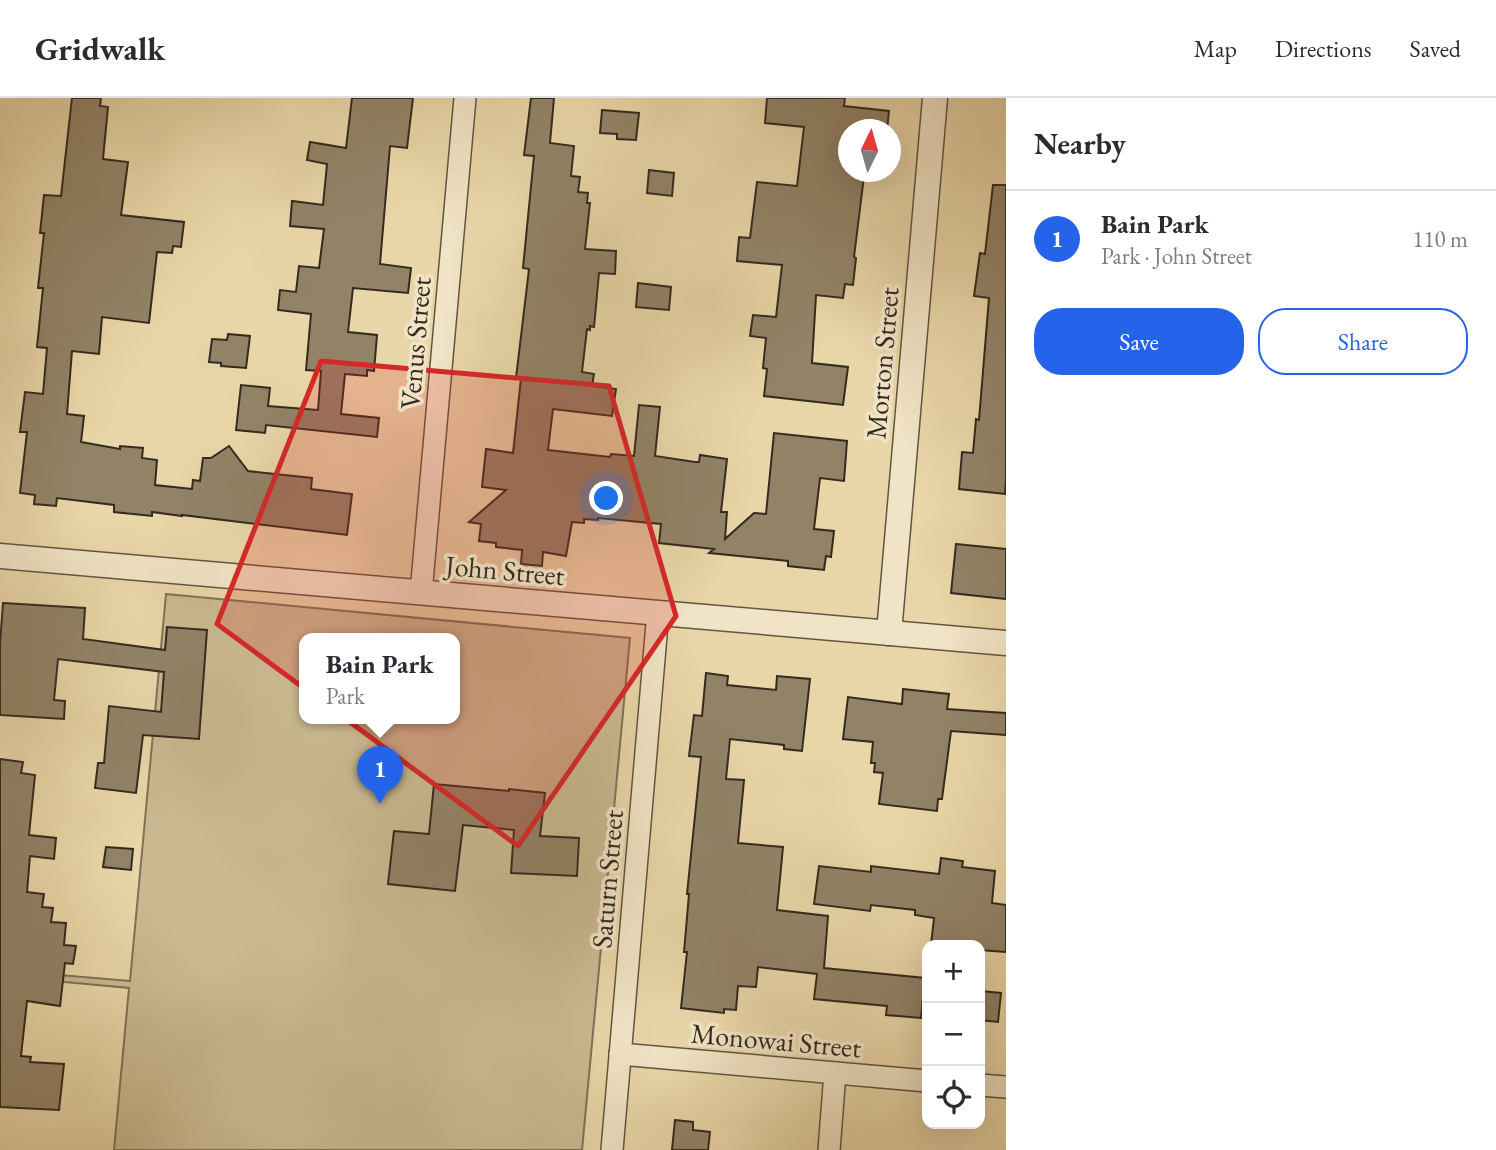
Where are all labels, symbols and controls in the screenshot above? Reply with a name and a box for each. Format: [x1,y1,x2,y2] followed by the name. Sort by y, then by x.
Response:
[35,27,165,70] text: Gridwalk
[1194,33,1237,64] text: Map
[1275,33,1372,64] text: Directions
[1410,33,1461,64] text: Saved
[838,119,901,182] north arrow
[1034,124,1126,163] text: Nearby
[1101,207,1209,241] text: Bain Park
[1051,224,1063,254] text: 1
[1412,224,1468,254] text: 110 m
[1101,241,1252,271] text: Park · John Street
[391,275,439,411] street label: Venus Street
[857,285,907,440] street label: Morton Street
[1034,308,1244,375] button: Save
[1258,308,1468,375] button: Share
[589,481,623,515] your location
[442,547,566,593] street label: John Street
[299,633,460,724] popup
[326,647,433,681] text: Bain Park
[326,681,365,711] text: Park
[357,746,403,804] pin: 1
[583,808,631,950] street label: Saturn Street
[922,940,985,1129] map controls
[922,940,985,1003] button: +
[922,1003,985,1066] button: −
[689,1015,863,1065] street label: Monowai Street
[922,1066,985,1129] button: locate

